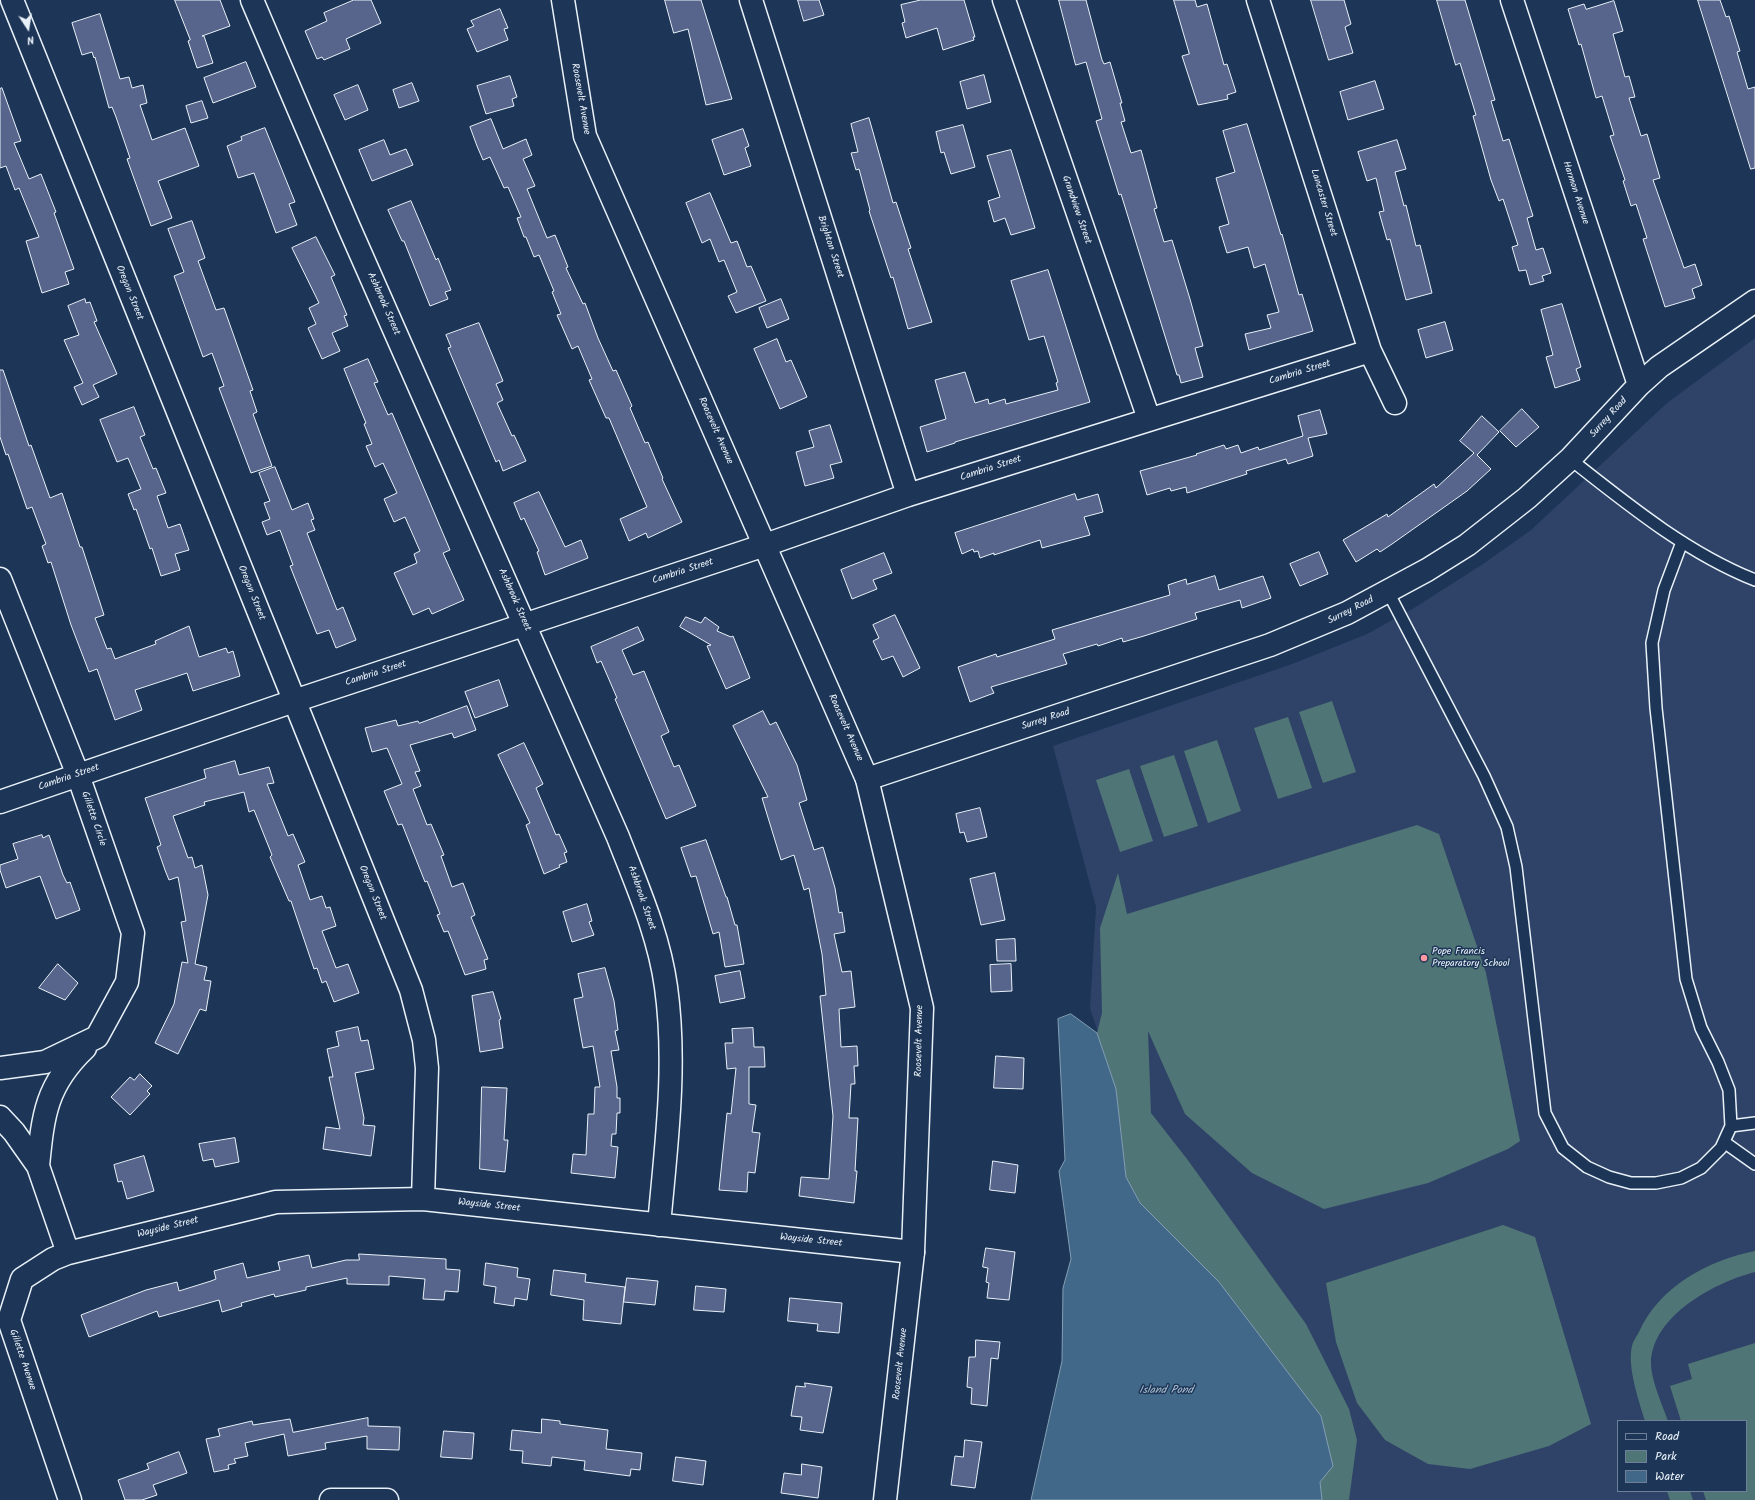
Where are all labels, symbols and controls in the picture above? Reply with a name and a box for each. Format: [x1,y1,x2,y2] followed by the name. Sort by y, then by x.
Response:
[8,8,48,48] north arrow
[25,30,36,49] text: N
[568,62,592,136] street label: Roosevelt Avenue
[1559,160,1591,226] street label: Harmon Avenue
[1307,168,1339,238] street label: Lancaster Street
[1059,174,1093,246] street label: Grandview Street
[814,214,846,280] street label: Brighton Street
[113,264,145,322] street label: Oregon Street
[364,271,402,337] street label: Ashbrook Street
[1268,358,1332,388] street label: Cambria Street
[1588,395,1630,441] street label: Surrey Road
[695,396,735,466] street label: Roosevelt Avenue
[959,453,1023,485] street label: Cambria Street
[651,556,715,588] street label: Cambria Street
[235,564,267,622] street label: Oregon Street
[495,567,533,633] street label: Ashbrook Street
[1326,594,1376,628] street label: Surrey Road
[344,658,408,690] street label: Cambria Street
[825,693,865,763] street label: Roosevelt Avenue
[1020,707,1072,733] street label: Surrey Road
[37,762,101,794] street label: Cambria Street
[78,790,108,848] street label: Gillette Circle
[356,864,388,922] street label: Oregon Street
[624,864,658,932] street label: Ashbrook Street
[1432,946,1510,970] place label: Pope Francis Preparatory School
[1419,953,1429,963] marker: Pope Francis Preparatory School
[913,1005,927,1077] street label: Roosevelt Avenue
[457,1197,521,1215] street label: Wayside Street
[136,1215,200,1241] street label: Wayside Street
[779,1232,843,1250] street label: Wayside Street
[891,1327,911,1401] street label: Roosevelt Avenue
[6,1328,38,1392] street label: Gillette Avenue
[1139,1384,1193,1398] water label: Island Pond
[1617,1420,1747,1492] legend
[1655,1427,1679,1446] text: Road
[1655,1447,1677,1466] text: Park
[1655,1467,1684,1486] text: Water

